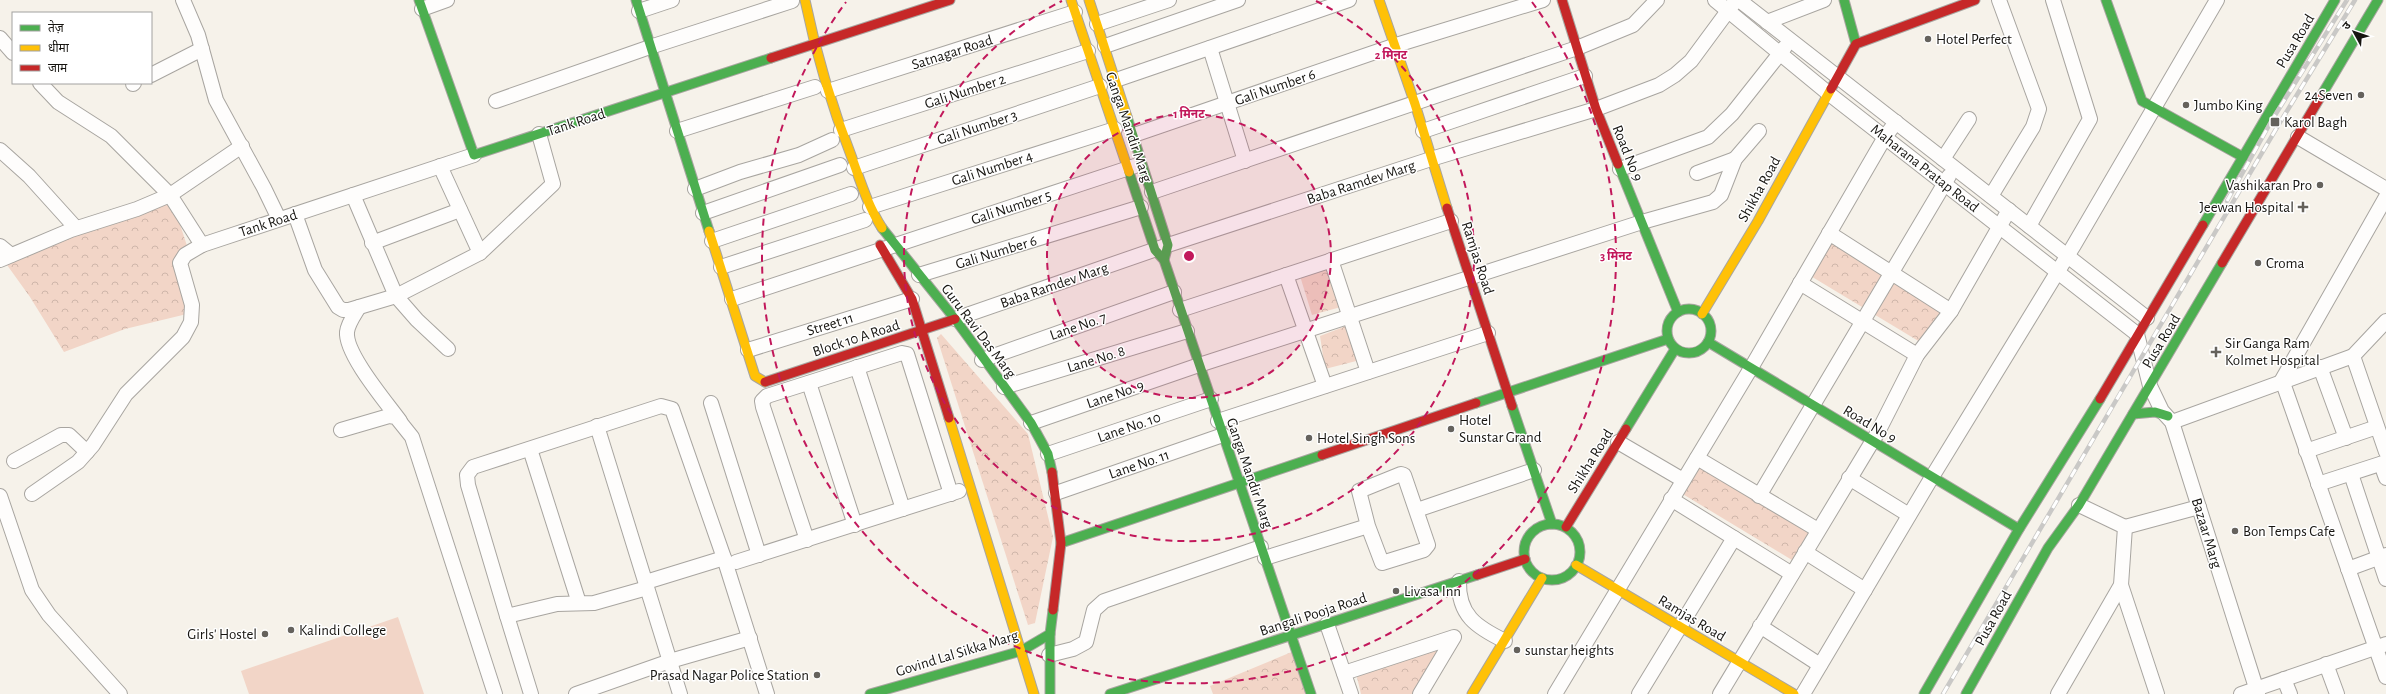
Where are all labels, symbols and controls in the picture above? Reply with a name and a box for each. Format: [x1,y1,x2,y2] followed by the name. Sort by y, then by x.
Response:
[2274,11,2317,71] street label: Pusa Road
[12,12,152,84] legend
[2334,12,2374,52] north arrow
[2340,19,2353,32] text: उ
[48,20,65,34] text: तेज़
[910,32,995,73] street label: Satnagar Road
[1936,32,2012,47] place label: Hotel Perfect
[1923,34,1933,44] marker: Hotel Perfect
[48,40,70,54] text: धीमा
[1375,47,1408,61] text: 2 मिनट
[48,62,68,74] text: जाम
[1233,67,1317,108] street label: Gali Number 6
[1103,70,1155,185] street label: Ganga Mandir Marg
[923,71,1008,112] street label: Gali Number 2
[2304,88,2353,103] place label: 24Seven
[2356,90,2366,100] marker: 24Seven
[2194,98,2263,113] place label: Jumbo King
[2181,100,2191,110] marker: Jumbo King
[545,106,607,139] street label: Tank Road
[1173,106,1205,120] text: 1 मिनट
[935,107,1019,147] street label: Gali Number 3
[2284,115,2347,130] place label: Karol Bagh
[2269,116,2281,128] marker: Karol Bagh
[1868,122,1982,215] street label: Maharana Pratap Road
[1610,123,1646,183] street label: Road No 9
[950,148,1035,189] street label: Gali Number 4
[1735,154,1784,224] street label: Shikha Road
[1305,158,1418,207] street label: Baba Ramdev Marg
[2226,178,2312,193] place label: Vashikaran Pro
[2315,180,2325,190] marker: Vashikaran Pro
[969,187,1053,227] street label: Gali Number 5
[2199,200,2294,215] place label: Jeewan Hospital
[2297,201,2309,213] marker: Jeewan Hospital
[237,207,299,240] street label: Tank Road
[1459,220,1496,297] street label: Ramjas Road
[954,233,1039,272] street label: Gali Number 6
[1600,248,1633,262] text: 3 मिनट
[1182,249,1196,263] centre of rings
[2266,256,2305,271] place label: Croma
[2253,258,2263,268] marker: Croma
[998,260,1111,311] street label: Baba Ramdev Marg
[938,281,1019,382] street label: Guru Ravi Das Marg
[805,310,855,339] street label: Street 11
[1048,310,1108,343] street label: Lane No. 7
[2140,311,2183,371] street label: Pusa Road
[811,317,902,360] street label: Block 10 A Road
[2225,336,2320,368] place label: Sir Ganga Ram Kolmet Hospital
[1065,344,1127,375] street label: Lane No. 8
[2210,346,2222,358] marker: Sir Ganga Ram Kolmet Hospital
[1084,378,1146,411] street label: Lane No. 9
[1841,403,1899,446] street label: Road No 9
[1096,410,1163,445] street label: Lane No. 10
[1459,413,1542,445] place label: Hotel Sunstar Grand
[1224,416,1276,531] street label: Ganga Mandir Marg
[1446,424,1456,434] marker: Hotel Sunstar Grand
[1565,426,1616,496] street label: Shikha Road
[1317,431,1415,446] place label: Hotel Singh Sons
[1304,433,1314,443] marker: Hotel Singh Sons
[1107,447,1171,482] street label: Lane No. 11
[2189,496,2225,571] street label: Bazaar Marg
[2243,524,2335,539] place label: Bon Temps Cafe
[2230,526,2240,536] marker: Bon Temps Cafe
[1404,584,1461,599] place label: Livasa Inn
[1391,586,1401,596] marker: Livasa Inn
[1972,588,2015,648] street label: Pusa Road
[1258,590,1369,639] street label: Bangali Pooja Road
[1655,593,1728,644] street label: Ramjas Road
[299,623,386,638] place label: Kalindi College
[286,625,296,635] marker: Kalindi College
[187,627,257,642] place label: Girls' Hostel
[894,627,1021,679] street label: Govind Lal Sikka Marg
[260,629,270,639] marker: Girls' Hostel
[1525,643,1614,658] place label: sunstar heights
[1512,645,1522,655] marker: sunstar heights
[650,668,809,683] place label: Prasad Nagar Police Station
[812,670,822,680] marker: Prasad Nagar Police Station

